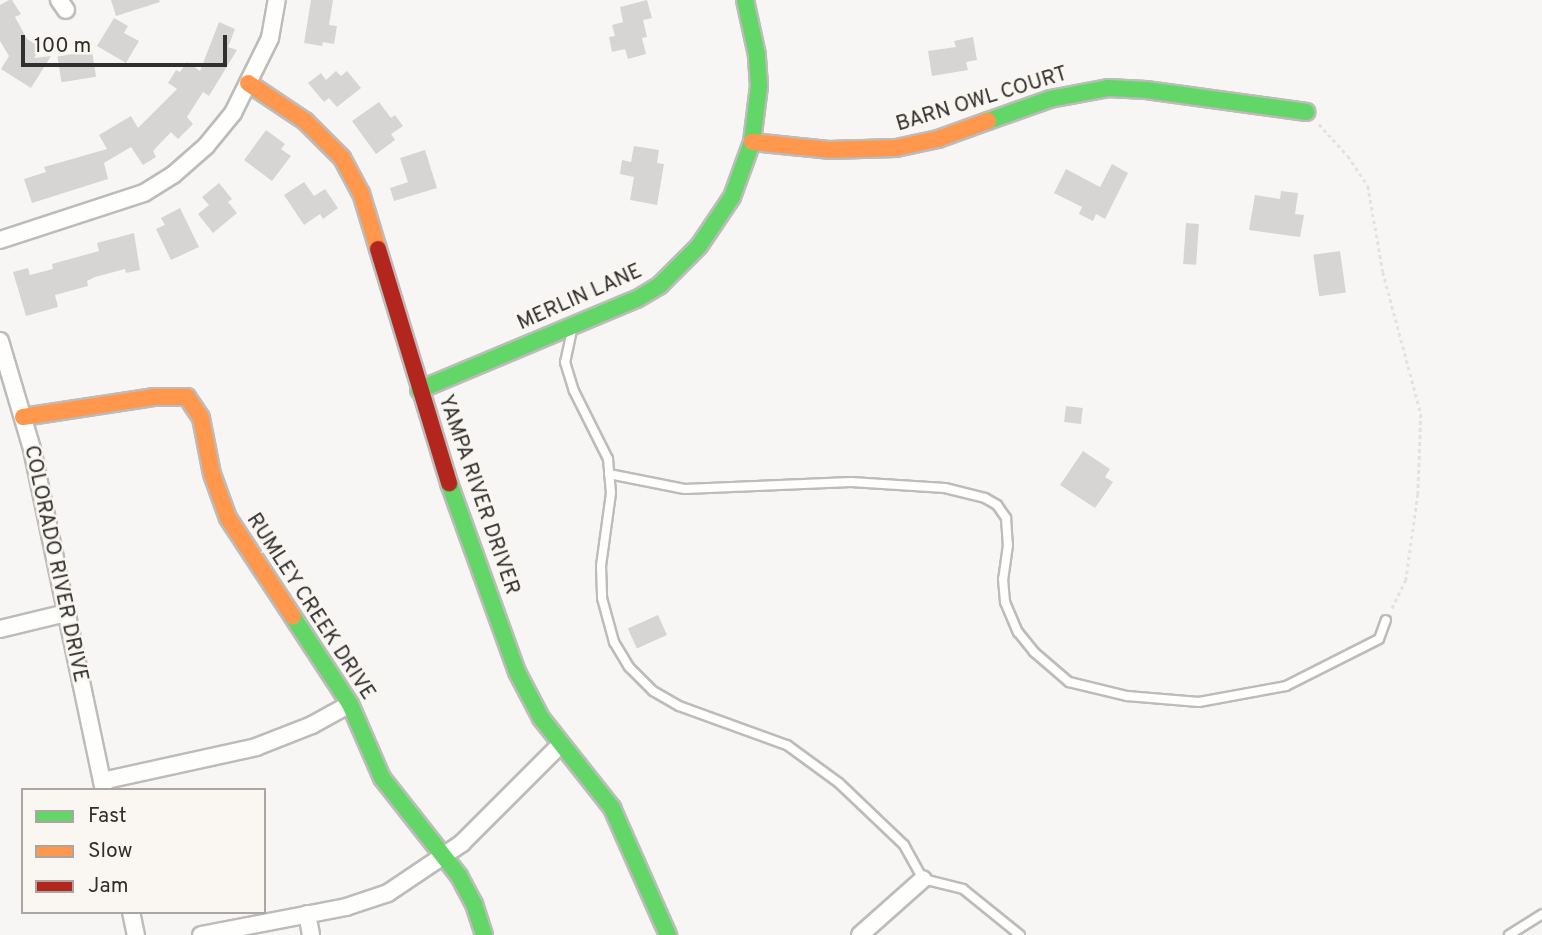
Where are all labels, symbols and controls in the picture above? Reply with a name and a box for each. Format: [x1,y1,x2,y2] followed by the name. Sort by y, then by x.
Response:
[24,21,231,65] scale bar
[34,33,91,60] text: 100 m
[893,62,1071,138] street label: BARN OWL COURT
[514,259,646,337] street label: MERLIN LANE
[432,391,524,599] street label: YAMPA RIVER DRIVER
[18,443,92,685] street label: COLORADO RIVER DRIVE
[240,509,380,705] street label: RUMLEY CREEK DRIVE
[21,788,266,914] legend
[88,803,127,830] text: Fast
[88,838,133,865] text: Slow
[88,873,129,900] text: Jam

